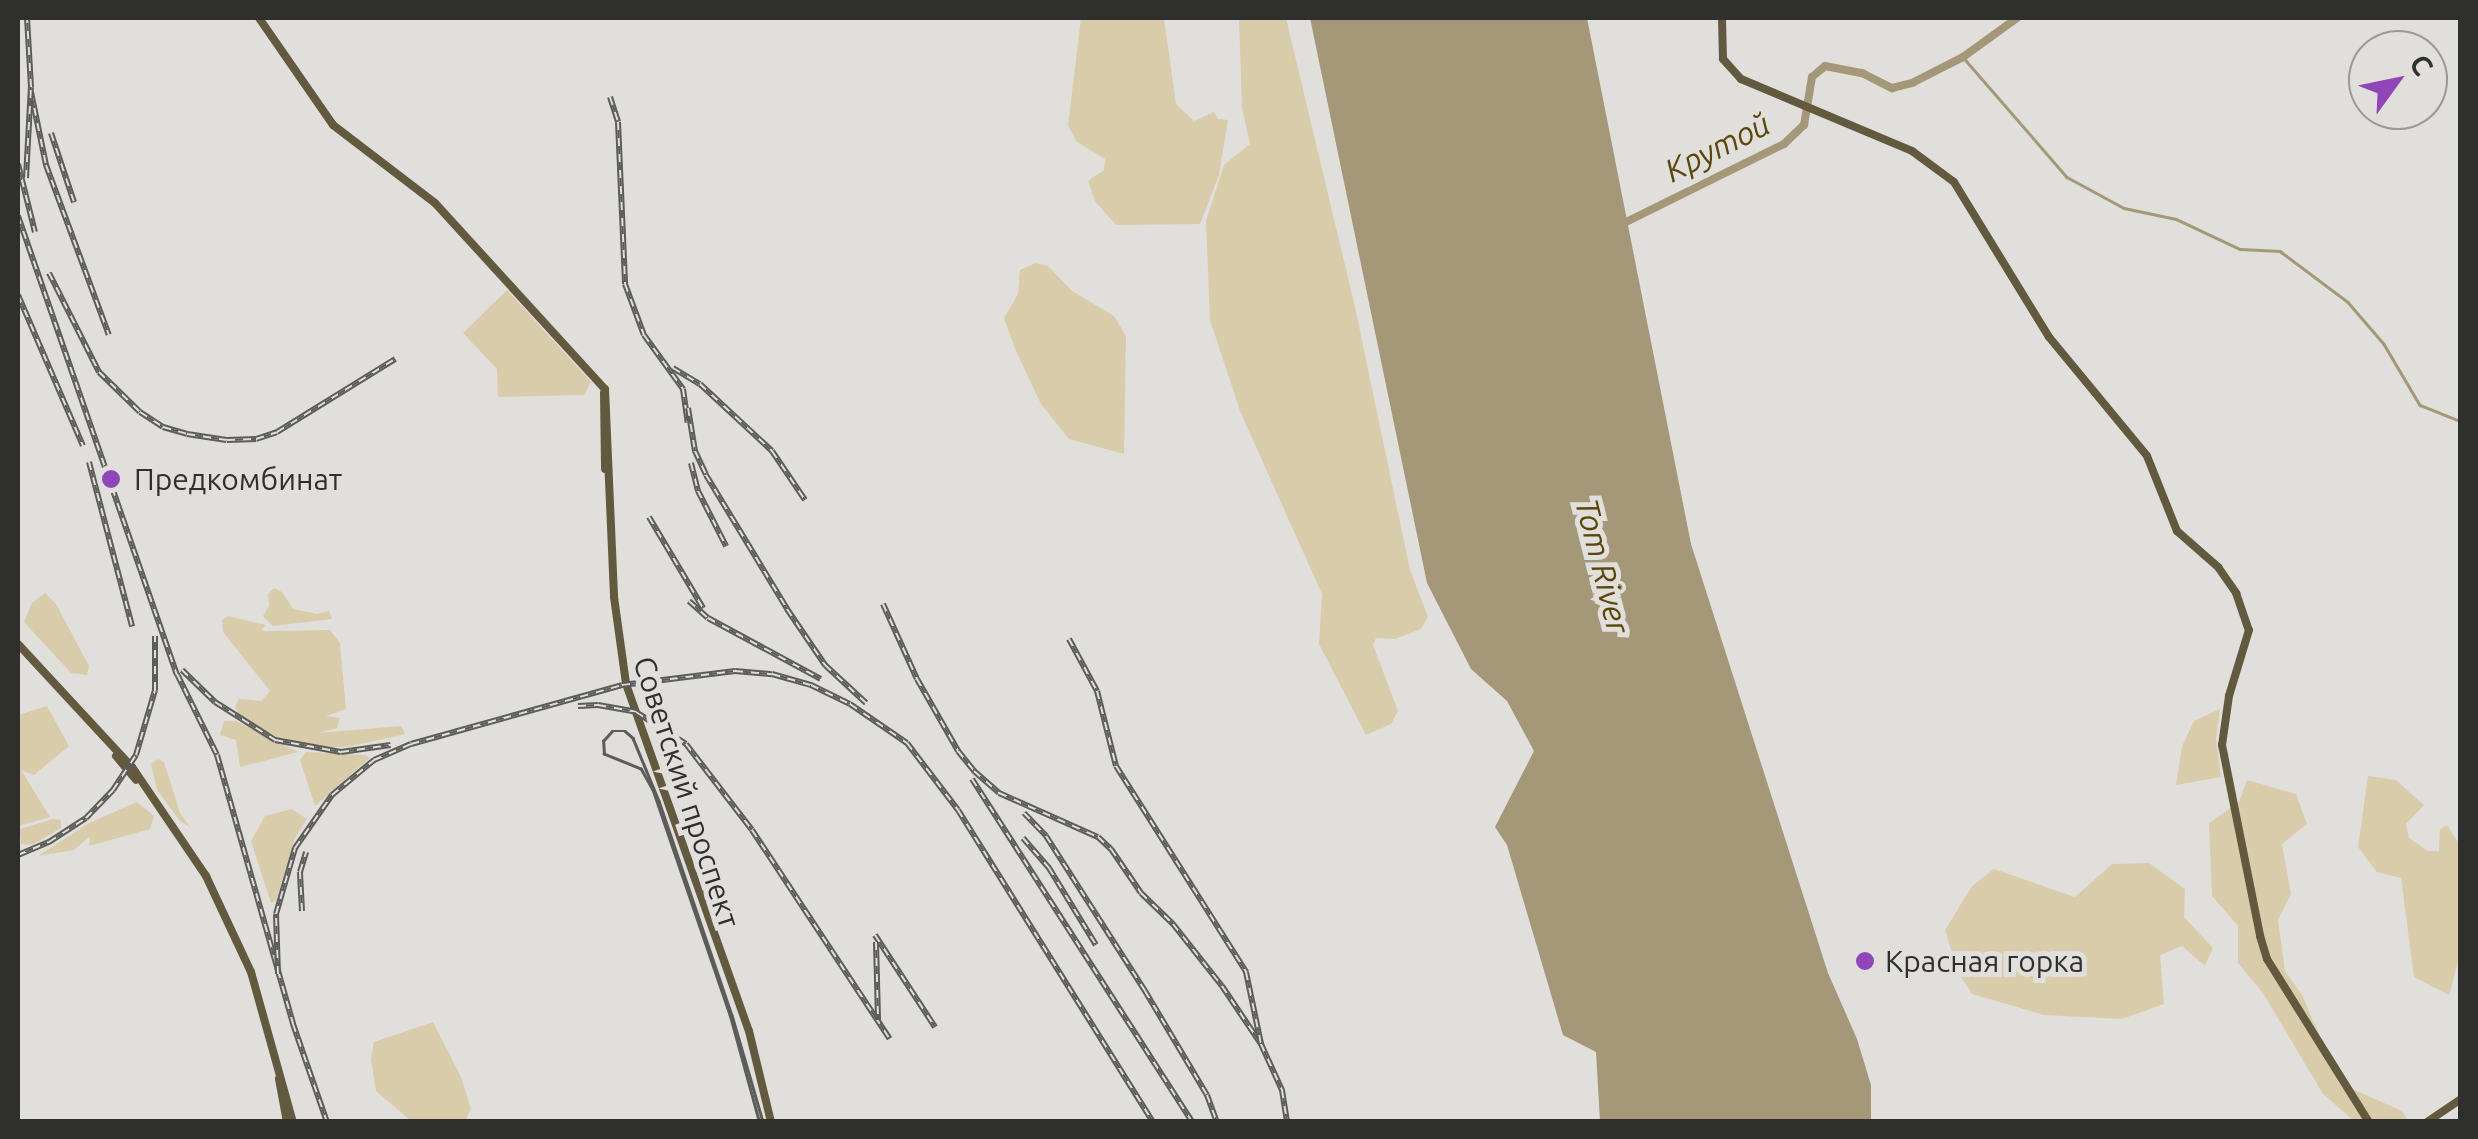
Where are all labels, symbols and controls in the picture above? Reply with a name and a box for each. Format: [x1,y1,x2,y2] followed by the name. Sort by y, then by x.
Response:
[2348,30,2448,130] north arrow
[2404,49,2440,80] text: С
[1658,104,1776,190] water label: Крутой
[134,461,342,497] place label: Предкомбинат
[98,466,124,492] marker: Предкомбинат
[1568,495,1638,637] water label: Tom River
[626,652,748,932] street label: Советский проспект
[1885,943,2084,979] place label: Красная горка
[1854,950,1876,972] marker: Красная горка

